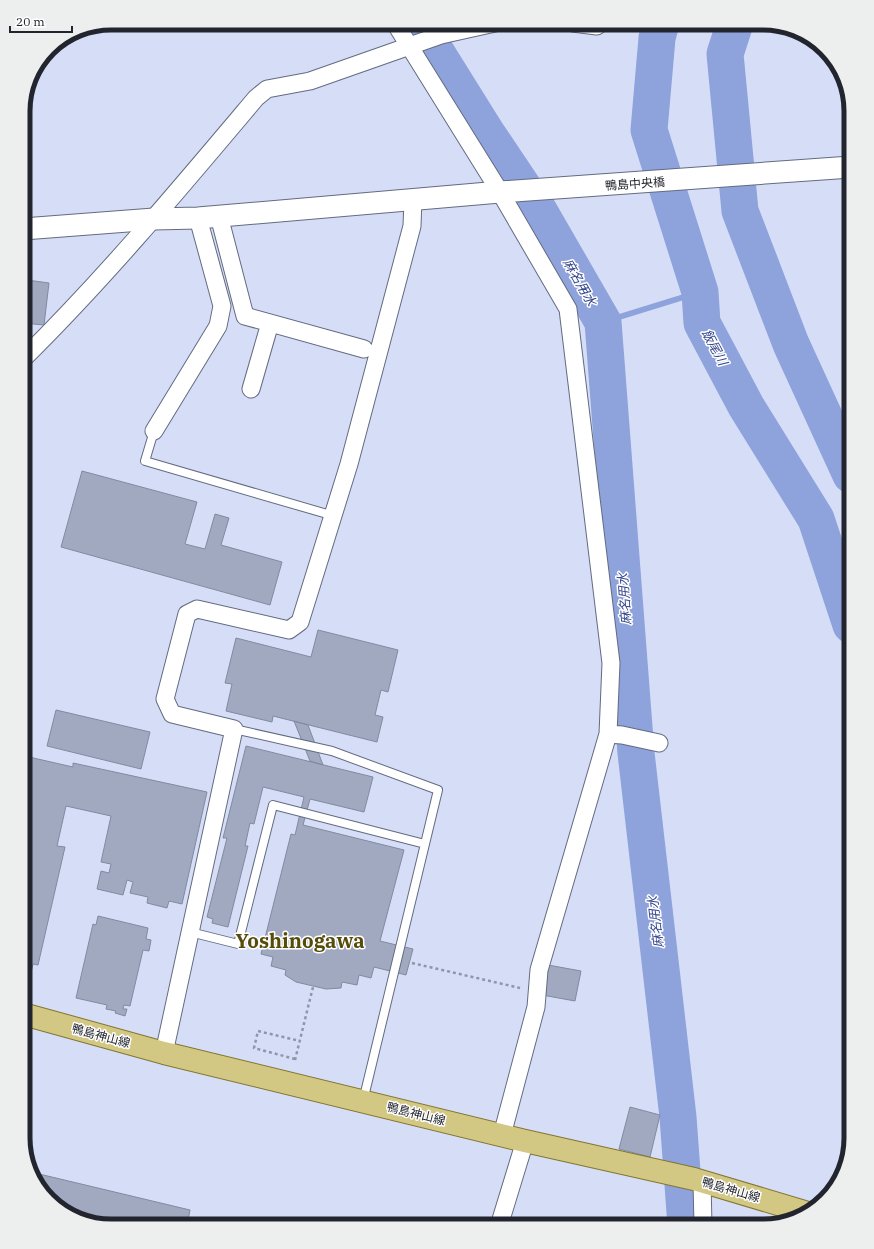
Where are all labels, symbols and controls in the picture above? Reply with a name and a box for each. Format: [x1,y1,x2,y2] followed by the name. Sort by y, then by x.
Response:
[10,8,72,34] scale bar
[16,14,45,29] text: 20 m
[605,174,665,193] street label: 鴨島中央橋
[559,255,601,311] water label: 麻名用水
[698,326,732,370] water label: 飯尾川
[614,570,635,626] water label: 麻名用水
[644,893,667,949] water label: 麻名用水
[235,927,365,954] district label: Yoshinogawa
[70,1021,132,1051] street label: 鴨島神山線
[385,1099,447,1128] street label: 鴨島神山線
[700,1174,762,1205] street label: 鴨島神山線

